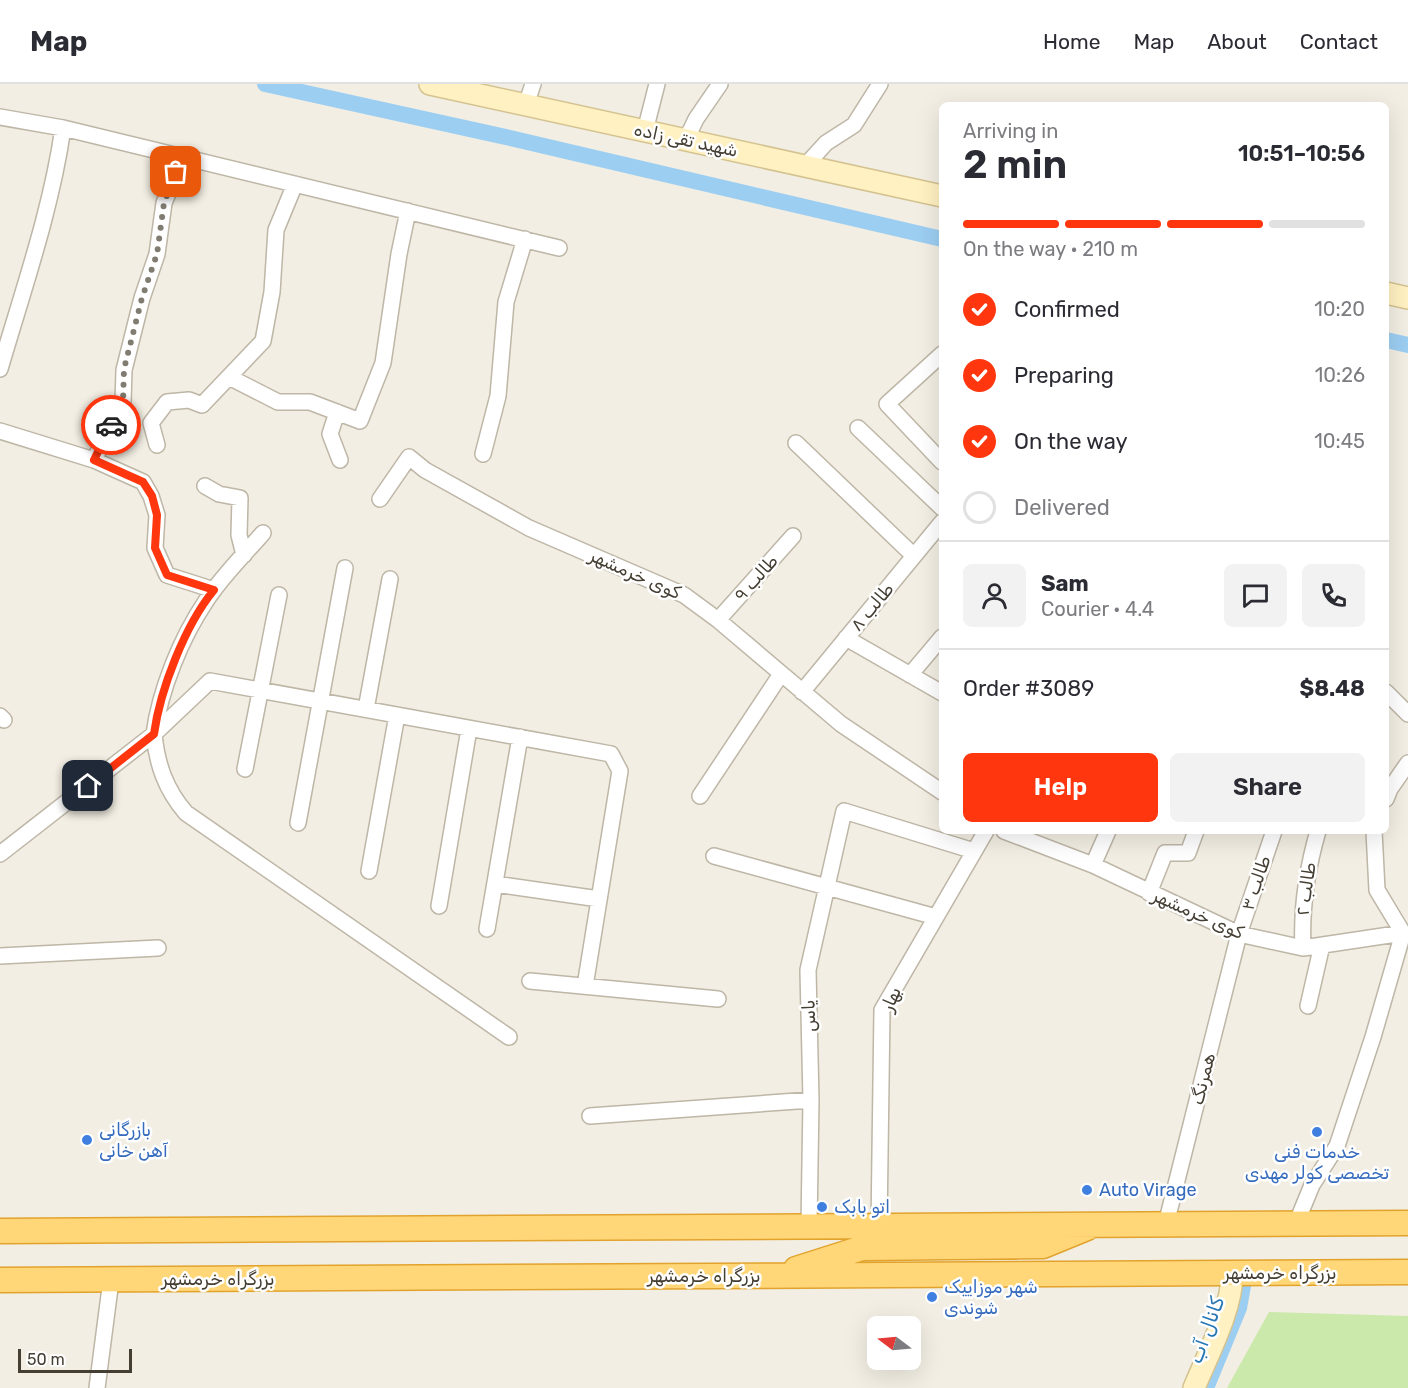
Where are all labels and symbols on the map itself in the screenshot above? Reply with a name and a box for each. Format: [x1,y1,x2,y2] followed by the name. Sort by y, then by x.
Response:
[632,118,740,162] street label: شهید تقی زاده
[150,146,201,197] pin
[81,395,141,455] courier
[585,544,684,604] street label: کوی خرمشهر
[729,550,783,606] street label: طالب ۹
[846,578,898,636] street label: طالب ۸
[62,760,113,811] pin
[1236,853,1276,913] street label: طالب ۳
[1291,861,1321,917] street label: طالب ۲
[1148,884,1247,944] street label: کوی خرمشهر
[876,983,906,1016] street label: بهار
[797,999,821,1032] street label: یاس
[1186,1051,1220,1107] street label: همرنگ
[99,1119,169,1162] place label: بازرگانی آهن خانی
[1310,1125,1324,1139] marker: خدمات فنی تخصصی کولر مهدی
[80,1133,94,1147] marker: بازرگانی آهن خانی
[1245,1141,1389,1184] place label: خدمات فنی تخصصی کولر مهدی
[1099,1179,1197,1201] place label: Auto Virage
[1080,1183,1094,1197] marker: Auto Virage
[834,1196,890,1218] place label: اتو بابک
[815,1200,829,1214] marker: اتو بابک
[1222,1262,1337,1284] street label: بزرگراه خرمشهر
[646,1265,761,1287] street label: بزرگراه خرمشهر
[160,1268,275,1290] street label: بزرگراه خرمشهر
[944,1276,1038,1319] place label: شهر موزاییک شوندی
[925,1290,939,1304] marker: شهر موزاییک شوندی
[1183,1293,1229,1367] water label: کانال آب
[867,1316,921,1370] north arrow
[18,1346,132,1374] scale bar

